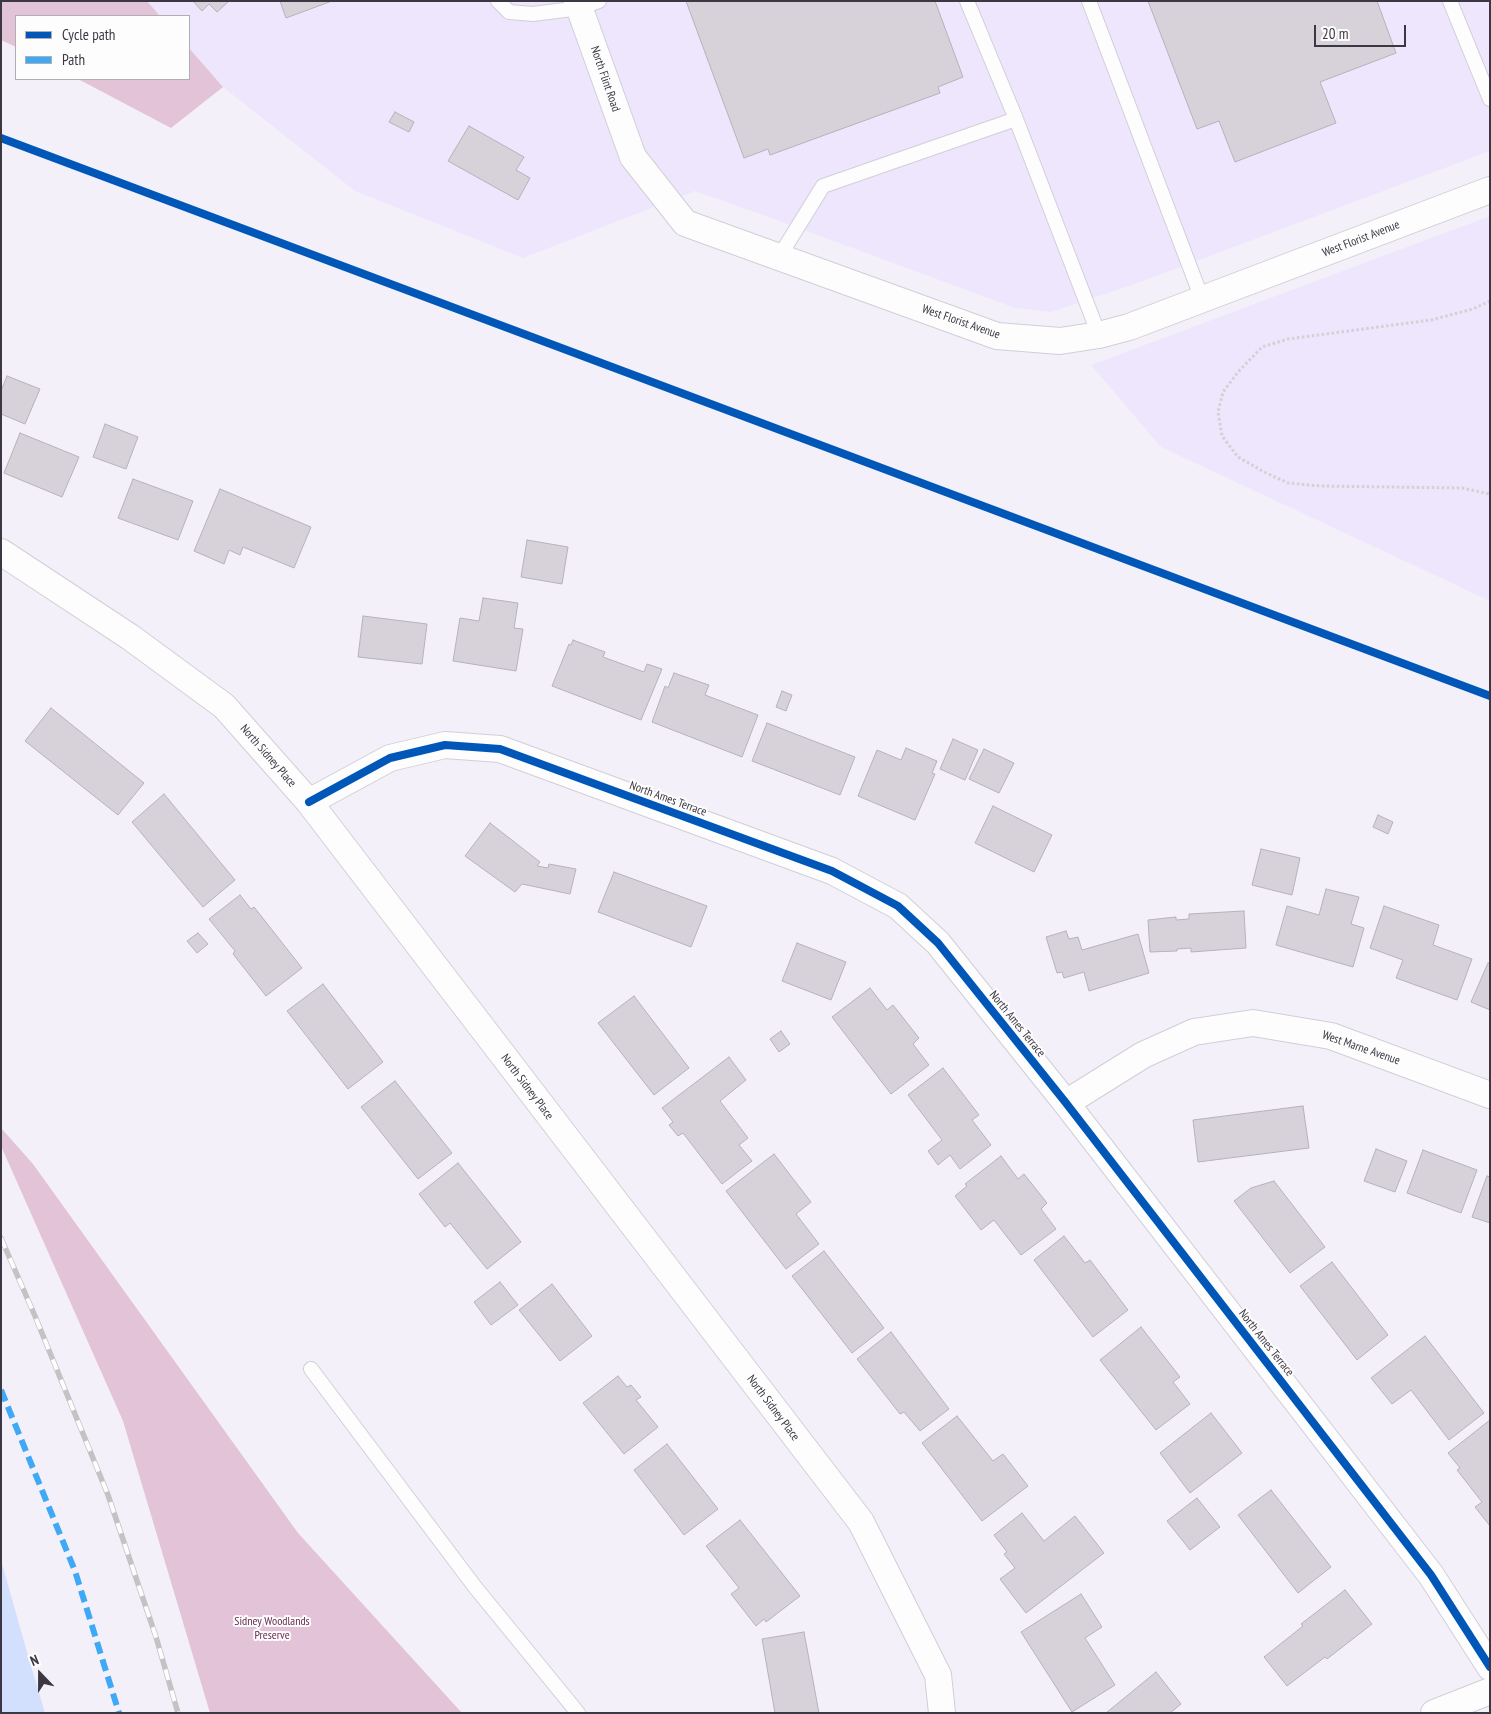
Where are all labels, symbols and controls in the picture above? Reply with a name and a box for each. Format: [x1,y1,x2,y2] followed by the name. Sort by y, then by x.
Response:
[15,15,190,80] legend
[1316,15,1408,47] scale bar
[1322,24,1348,43] text: 20 m
[62,25,115,44] text: Cycle path
[587,44,623,114] street label: North Flint Road
[62,50,85,69] text: Path
[1320,218,1402,260] street label: West Florist Avenue
[920,302,1002,342] street label: West Florist Avenue
[237,722,299,790] street label: North Sidney Place
[628,778,708,820] street label: North Ames Terrace
[986,988,1048,1060] street label: North Ames Terrace
[1320,1028,1402,1068] street label: West Marne Avenue
[498,1051,556,1123] street label: North Sidney Place
[1235,1307,1297,1379] street label: North Ames Terrace
[744,1372,802,1444] street label: North Sidney Place
[234,1615,310,1643] park label: Sidney Woodlands Preserve
[15,1649,65,1699] north arrow
[28,1650,41,1670] text: N

